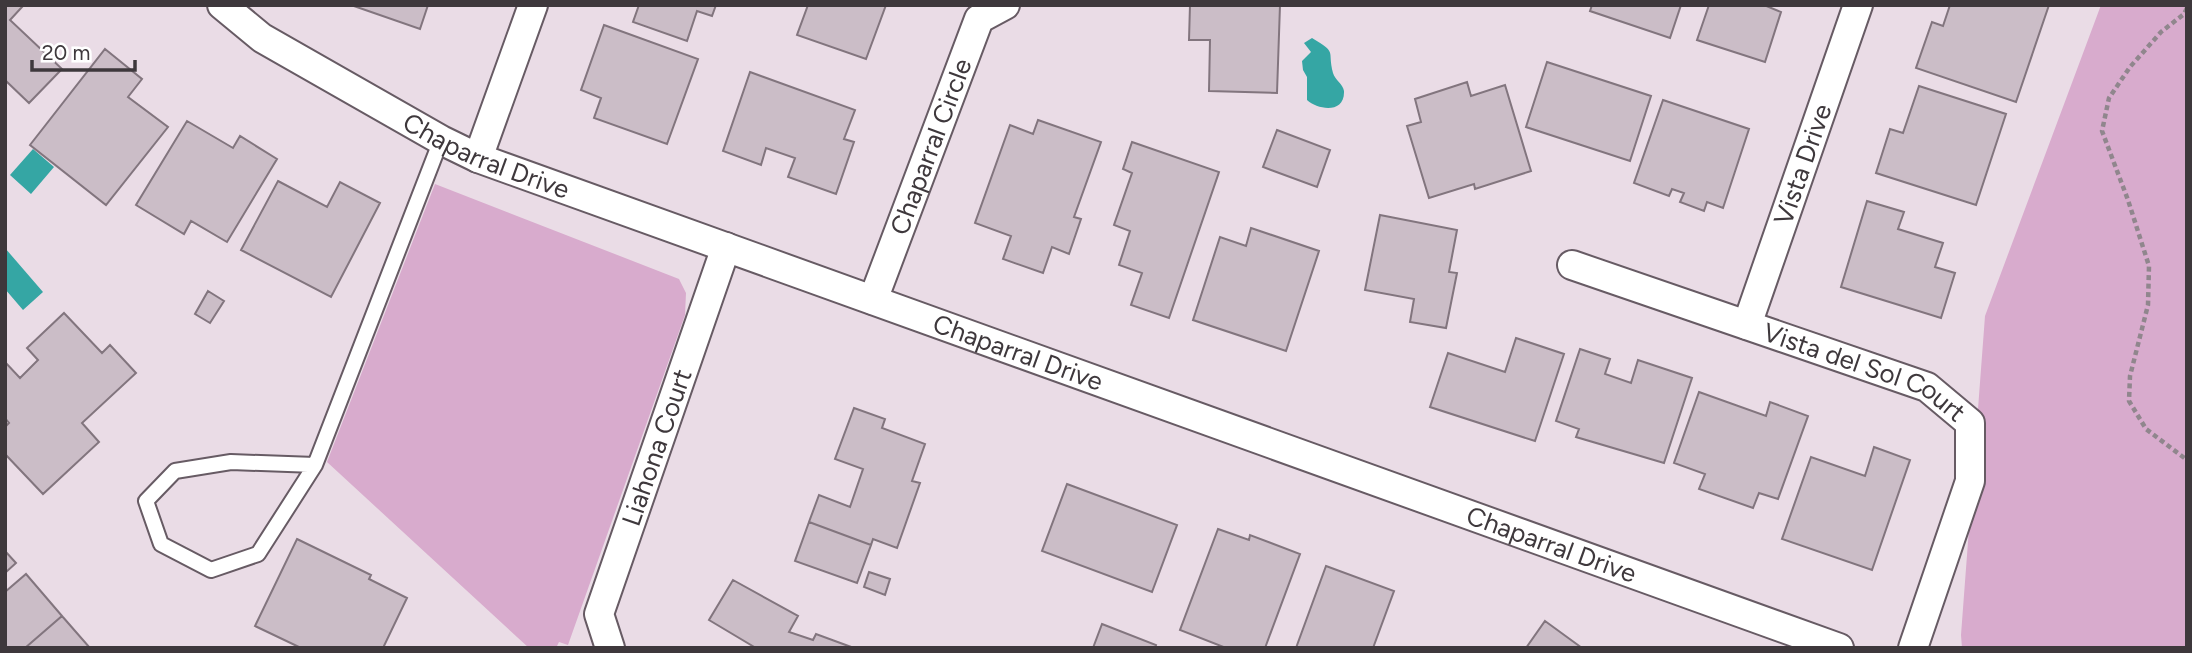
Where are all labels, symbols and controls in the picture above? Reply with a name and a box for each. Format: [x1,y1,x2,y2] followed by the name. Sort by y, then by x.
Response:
[32,28,135,72] scale bar
[42,40,90,65] text: 20 m
[883,54,979,239] street label: Chaparral Circle
[1767,100,1838,229] street label: Vista Drive
[397,106,574,206] street label: Chaparral Drive
[929,307,1107,398] street label: Chaparral Drive
[1759,316,1972,429] street label: Vista del Sol Court
[615,365,699,530] street label: Liahona Court
[1462,499,1641,590] street label: Chaparral Drive

